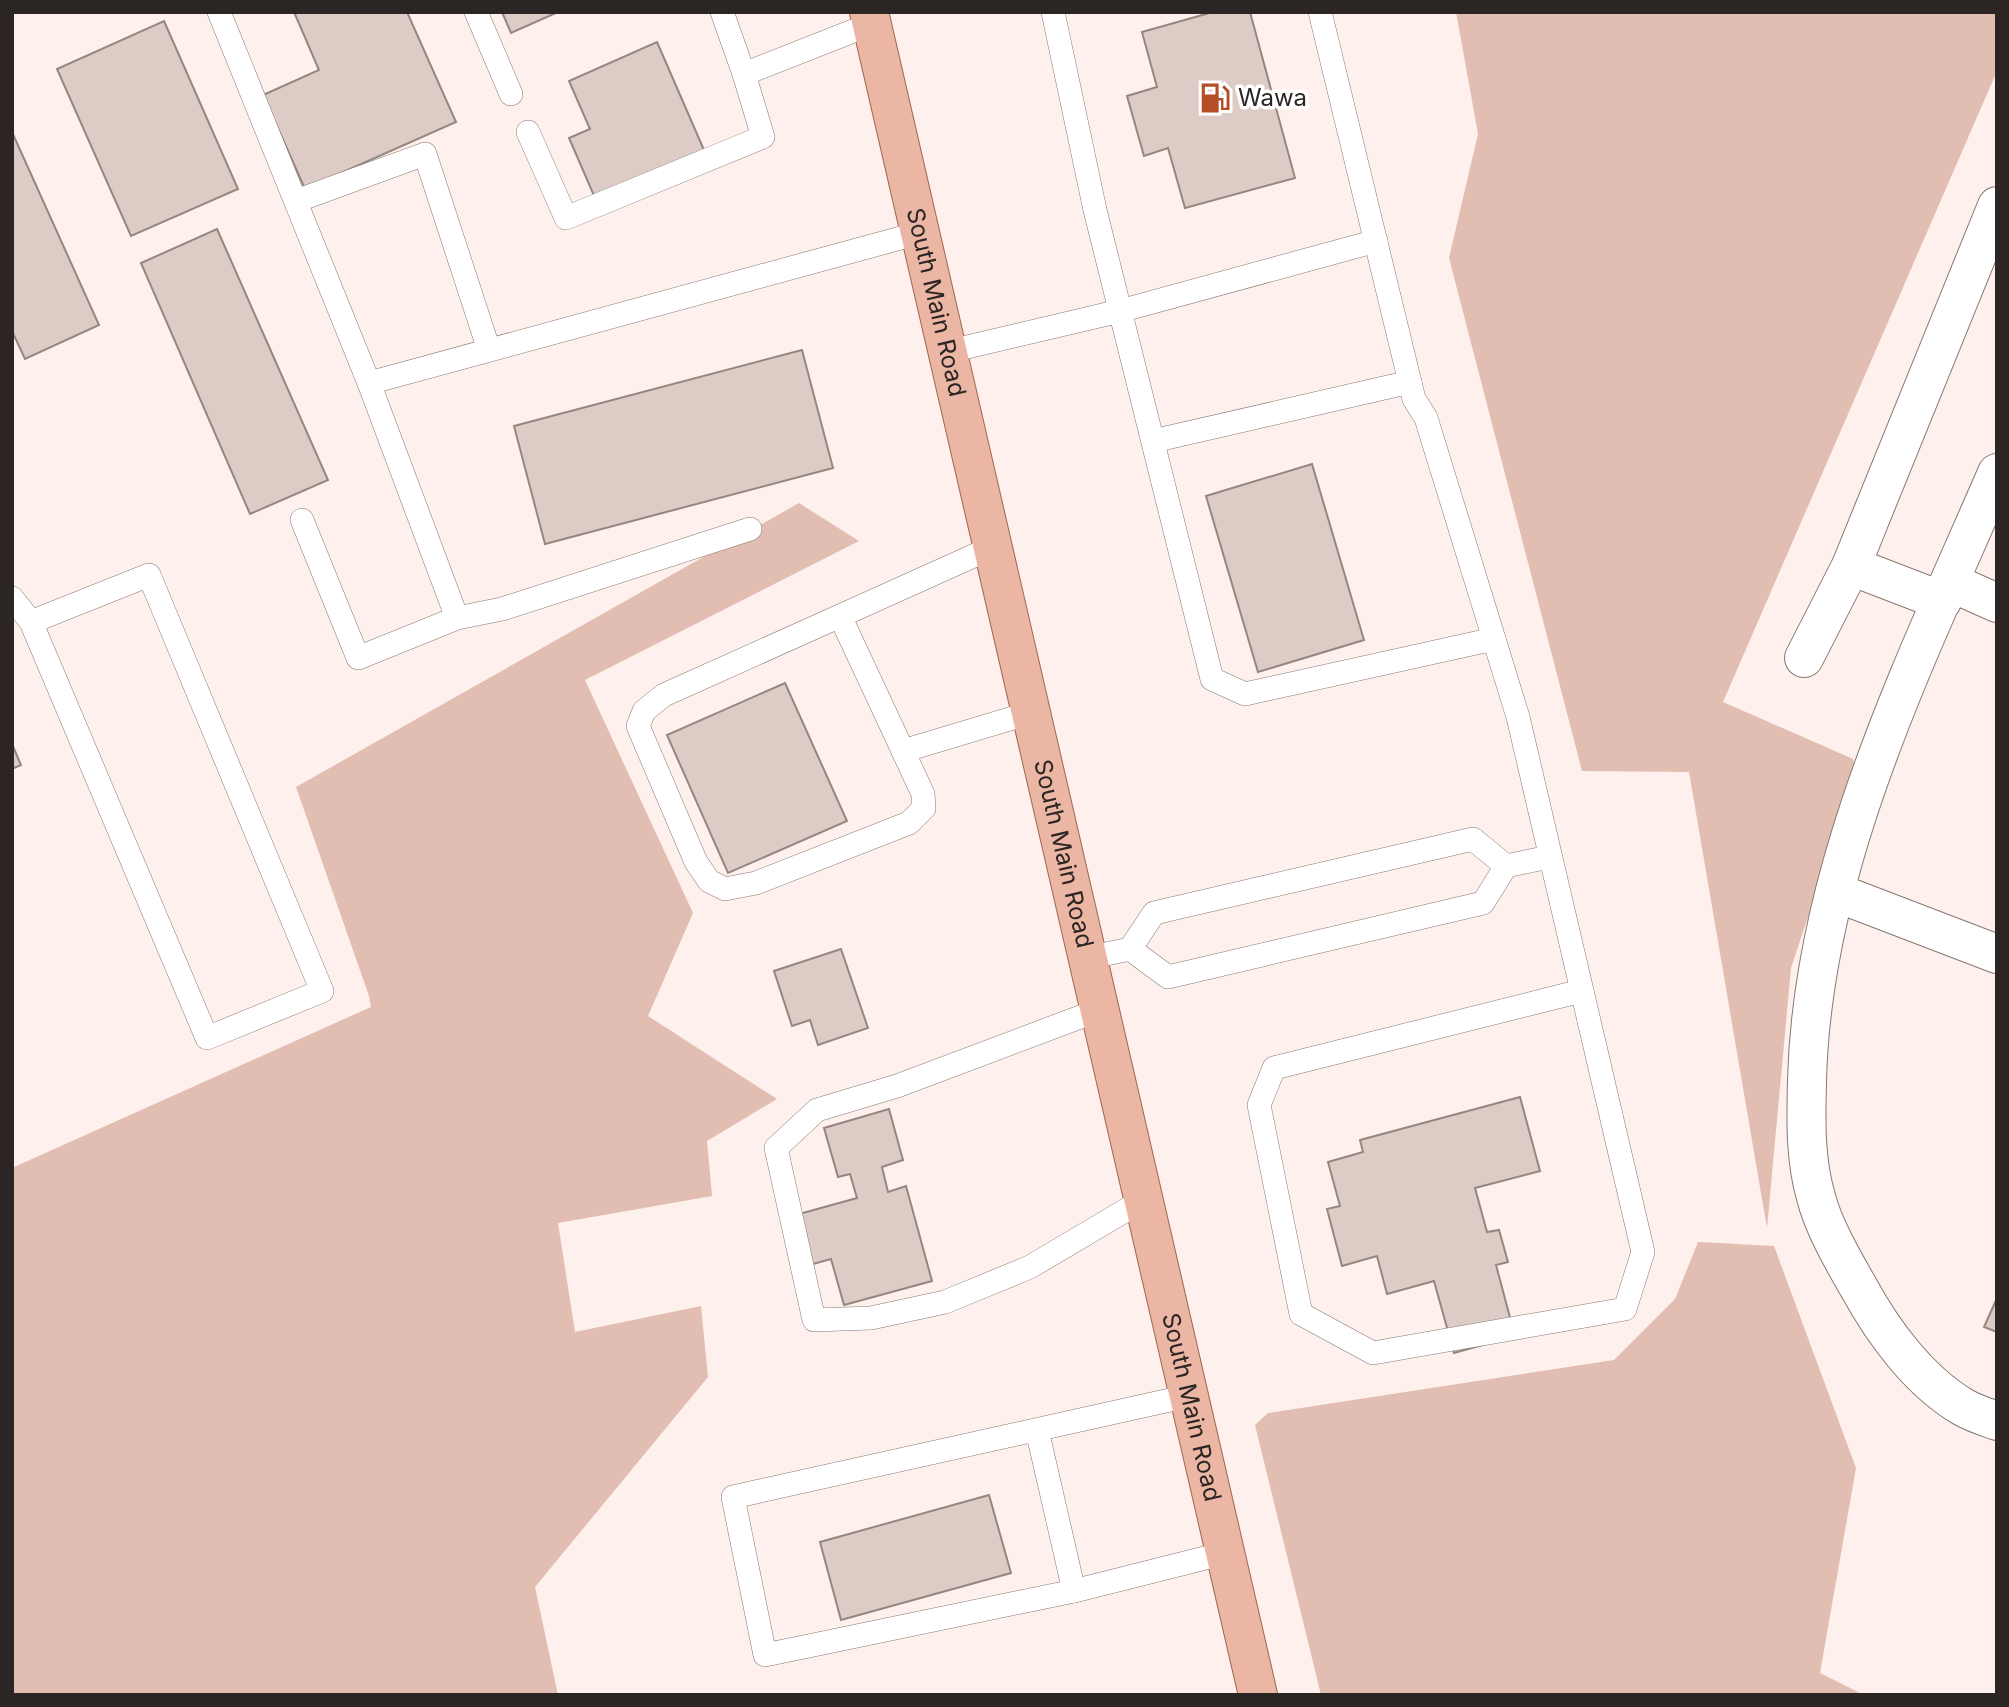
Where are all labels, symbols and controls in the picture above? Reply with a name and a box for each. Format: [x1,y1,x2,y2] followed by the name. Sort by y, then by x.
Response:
[1198,81,1232,115] fuel station icon: Wawa
[1238,83,1307,112] place label: Wawa
[901,205,972,399] street label: South Main Road
[1028,757,1100,951] street label: South Main Road
[1156,1310,1228,1504] street label: South Main Road

